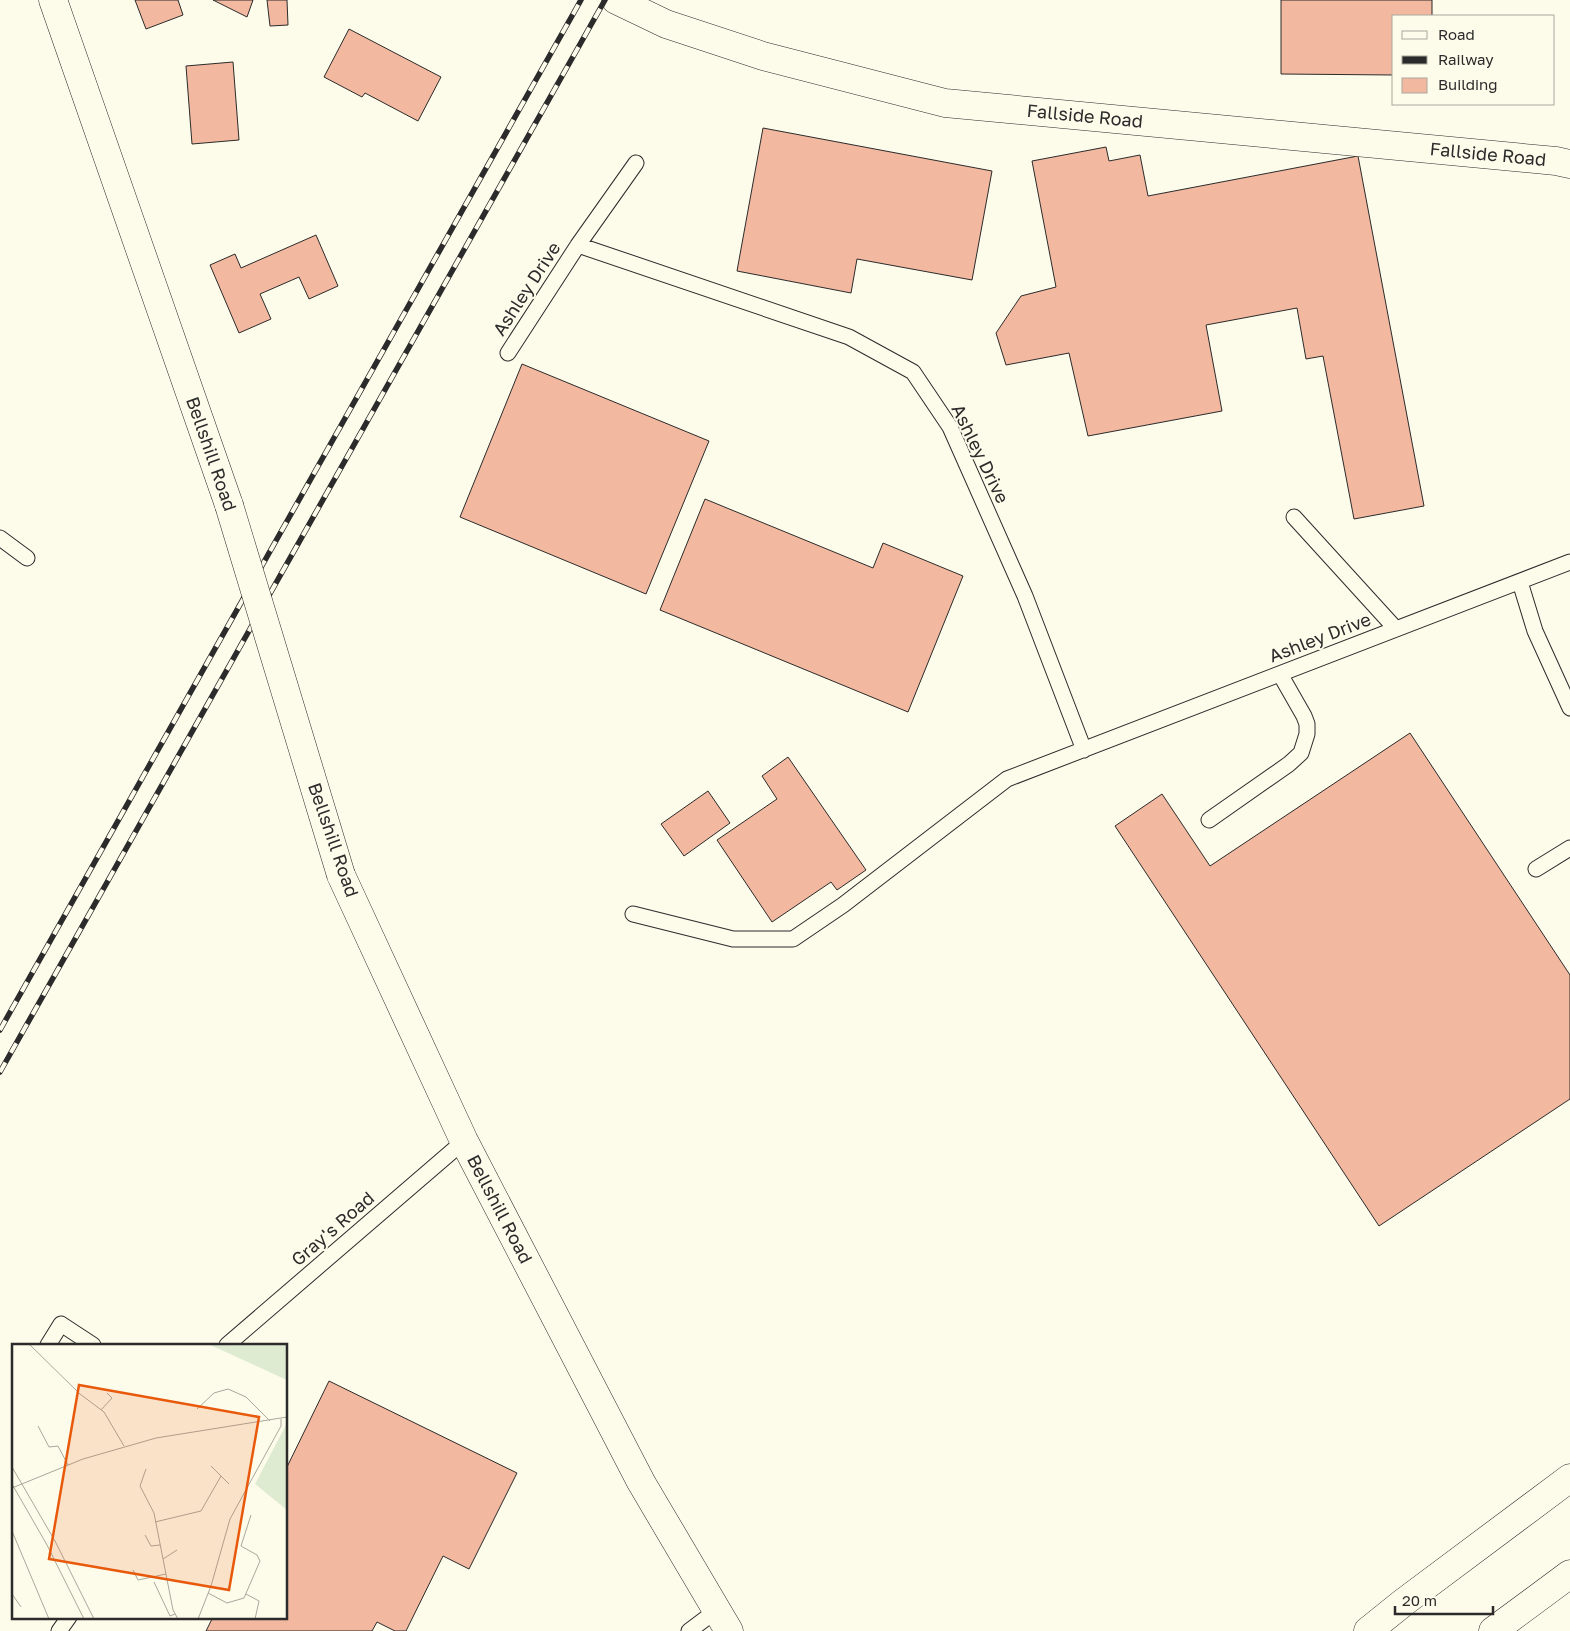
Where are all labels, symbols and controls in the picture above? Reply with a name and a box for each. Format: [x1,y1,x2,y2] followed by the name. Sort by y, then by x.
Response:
[1392,15,1555,105] legend
[1438,25,1475,43] text: Road
[1438,50,1494,68] text: Railway
[1438,75,1498,93] text: Building
[1026,99,1144,132] street label: Fallside Road
[1429,137,1547,170] street label: Fallside Road
[488,237,565,339] street label: Ashley Drive
[182,394,242,514] street label: Bellshill Road
[947,400,1014,507] street label: Ashley Drive
[1266,608,1374,667] street label: Ashley Drive
[304,780,364,900] street label: Bellshill Road
[463,1151,538,1267] street label: Bellshill Road
[287,1186,378,1270] street label: Gray's Road
[12,1344,288,1618] inset map
[1395,1584,1492,1616] scale bar
[1402,1591,1437,1609] text: 20 m

